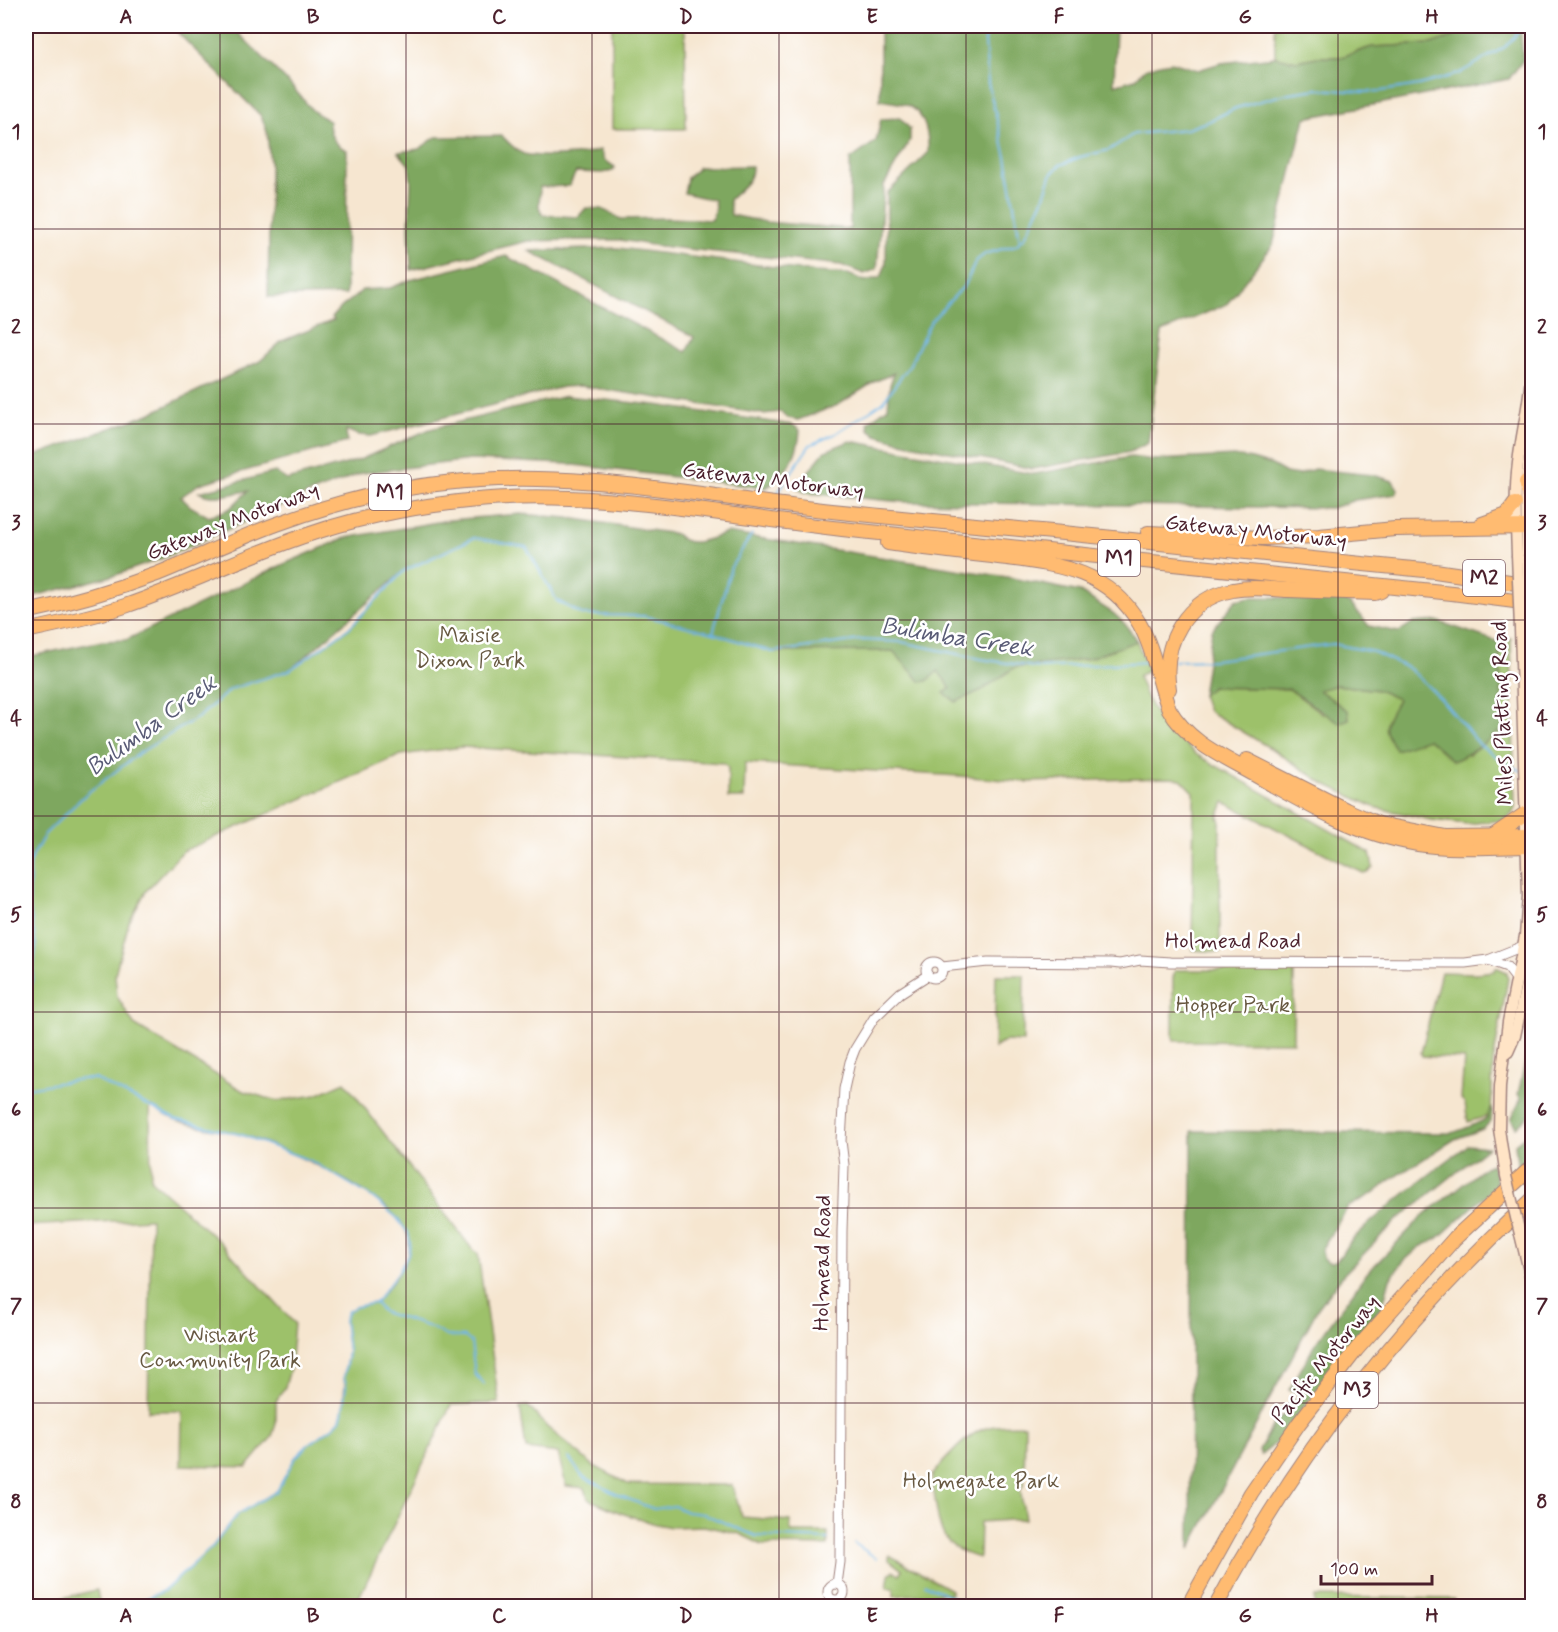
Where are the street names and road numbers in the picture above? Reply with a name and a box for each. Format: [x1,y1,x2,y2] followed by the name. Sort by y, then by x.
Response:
[681,456,865,506] street label: Gateway Motorway
[369,474,411,510] road number: M1
[143,476,323,568] street label: Gateway Motorway
[1164,509,1348,555] street label: Gateway Motorway
[1098,540,1140,576] road number: M1
[1463,560,1505,596] road number: M2
[1486,620,1523,805] street label: Miles Platting Road
[1165,928,1301,956] street label: Holmead Road
[808,1195,838,1331] street label: Holmead Road
[1265,1290,1387,1430] street label: Pacific Motorway
[1336,1372,1378,1408] road number: M3

